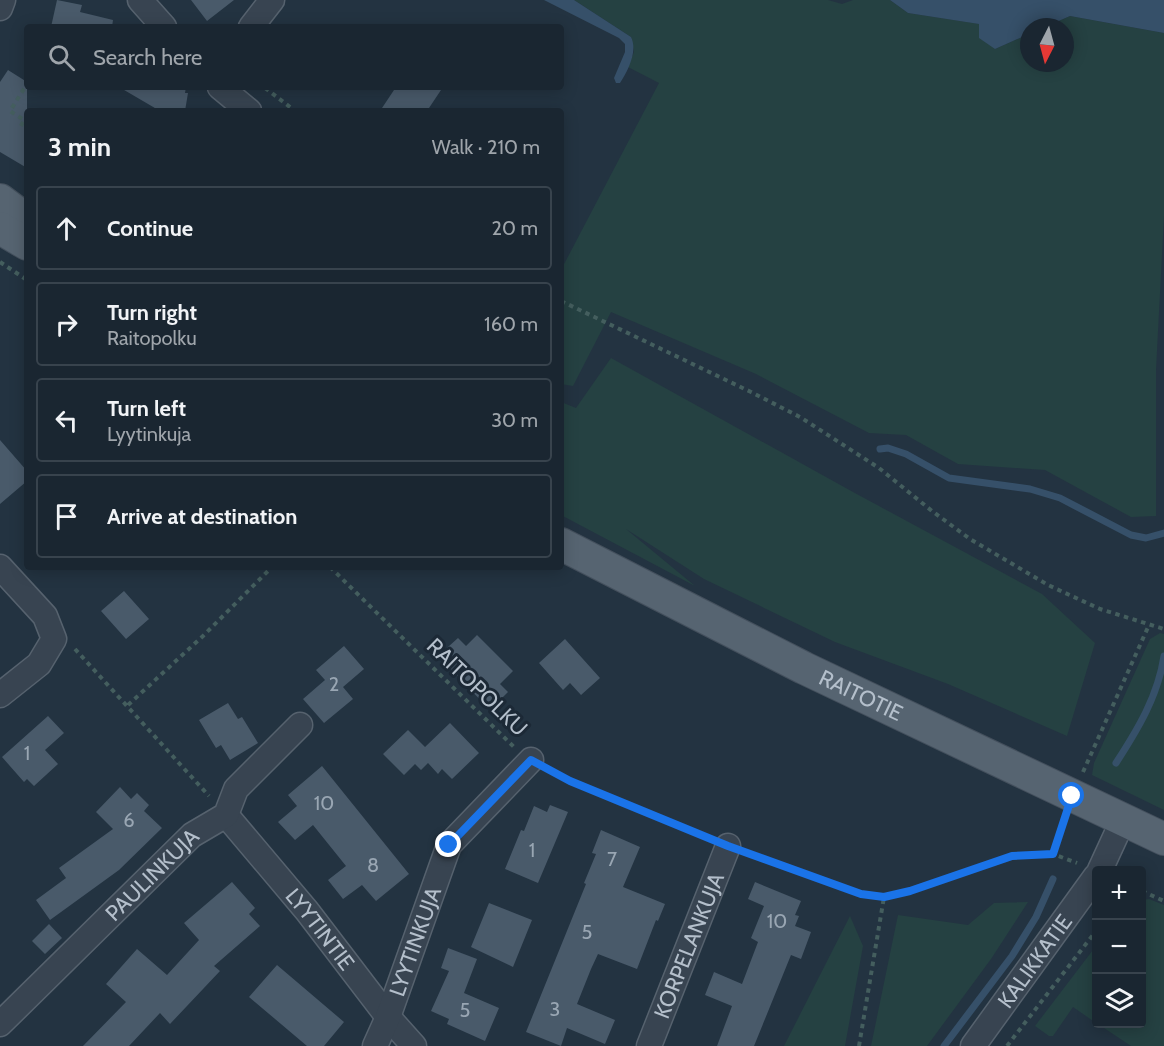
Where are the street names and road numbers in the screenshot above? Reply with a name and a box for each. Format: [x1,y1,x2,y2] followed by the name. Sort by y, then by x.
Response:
[421,632,533,742] street label: RAITOPOLKU
[815,664,907,727] street label: RAITOTIE
[99,822,205,926] street label: PAULINKUJA
[648,868,730,1022] street label: KORPELANKUJA
[280,883,361,975] street label: LYYTINTIE
[383,883,447,1000] street label: LYYTINKUJA
[992,909,1078,1013] street label: KALIKKATIE

